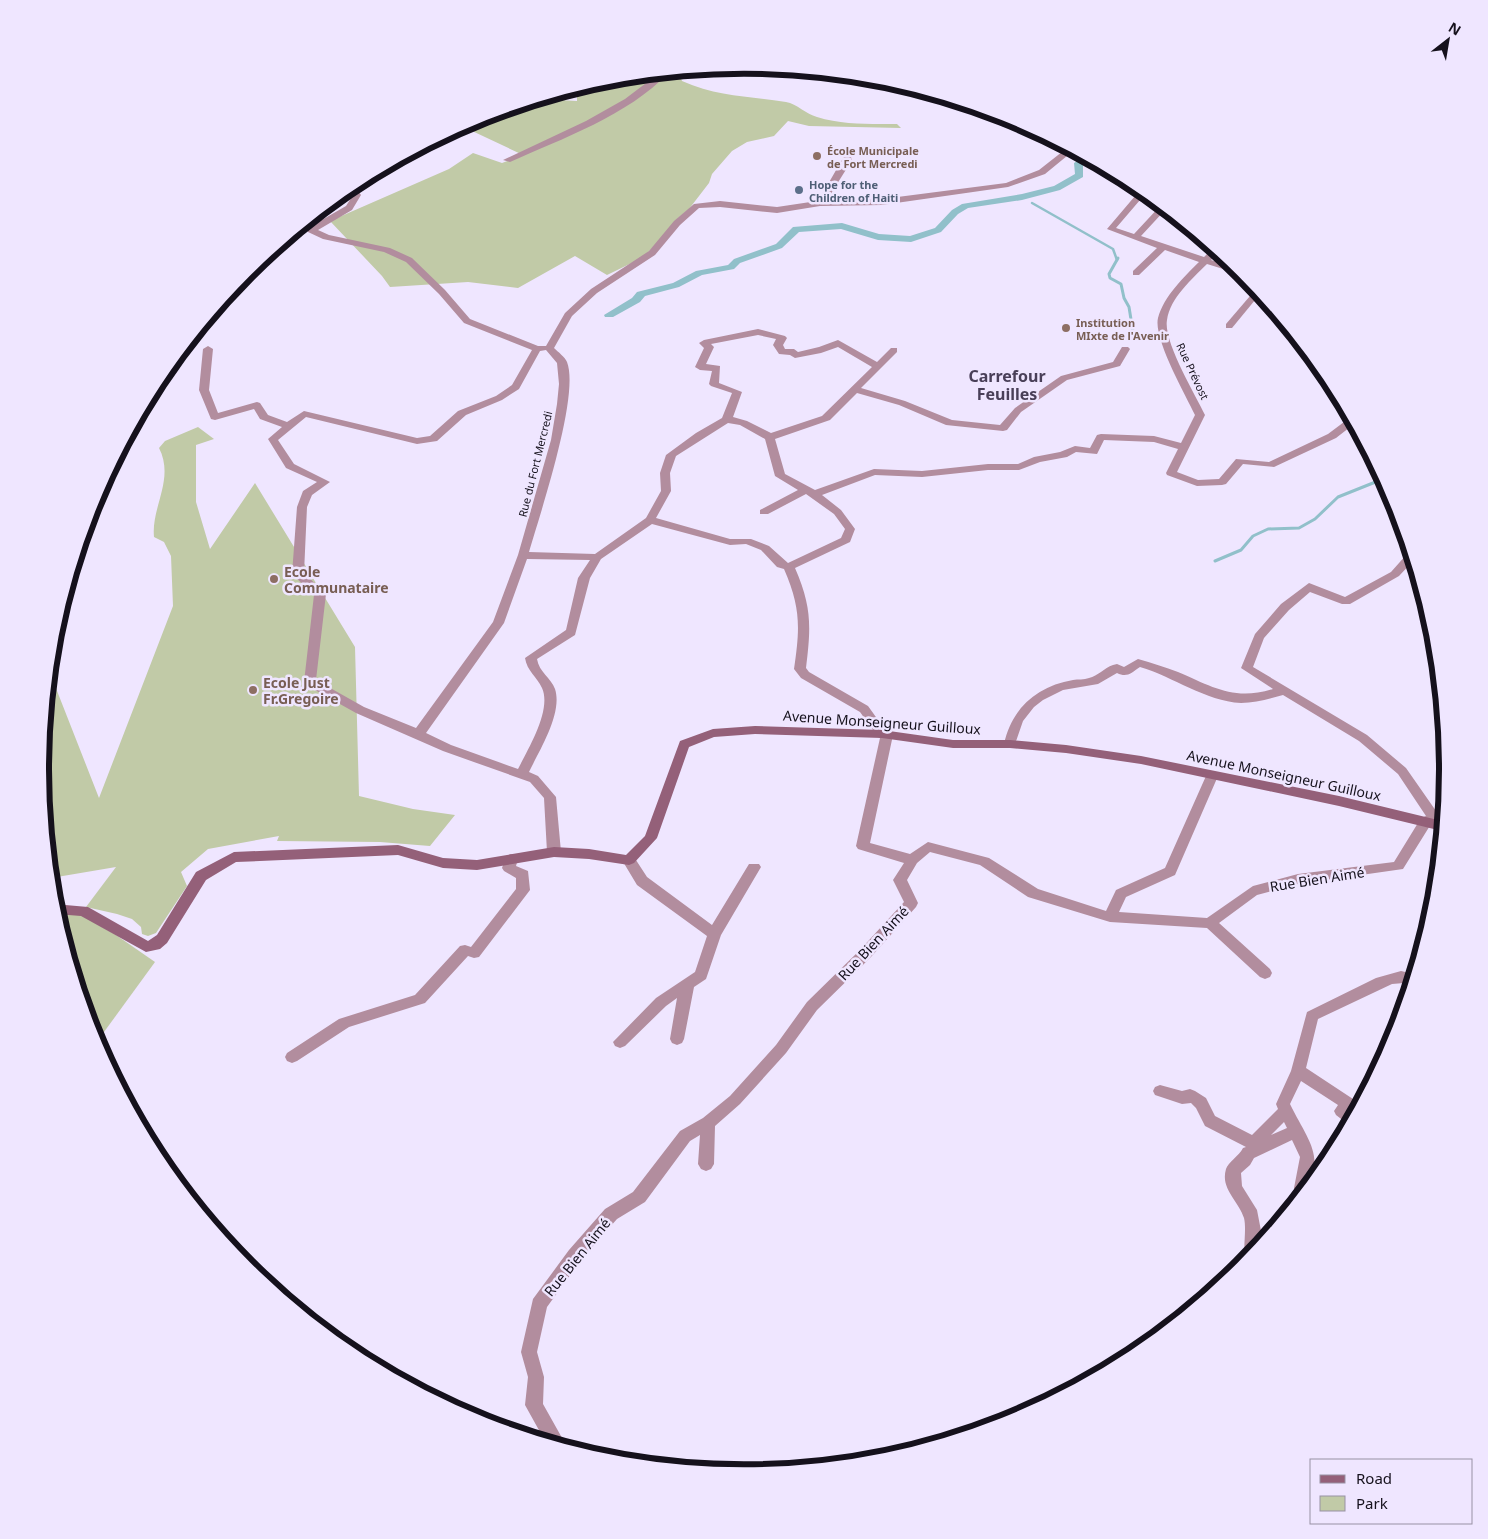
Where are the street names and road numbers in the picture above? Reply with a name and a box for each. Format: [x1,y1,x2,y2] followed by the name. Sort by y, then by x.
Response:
[1173,340,1213,402] street label: Rue Prévost
[515,409,555,519] street label: Rue du Fort Mercredi
[782,706,982,738] street label: Avenue Monseigneur Guilloux
[1185,745,1384,805] street label: Avenue Monseigneur Guilloux
[1268,862,1366,896] street label: Rue Bien Aimé
[834,902,913,984] street label: Rue Bien Aimé
[540,1214,614,1300] street label: Rue Bien Aimé

